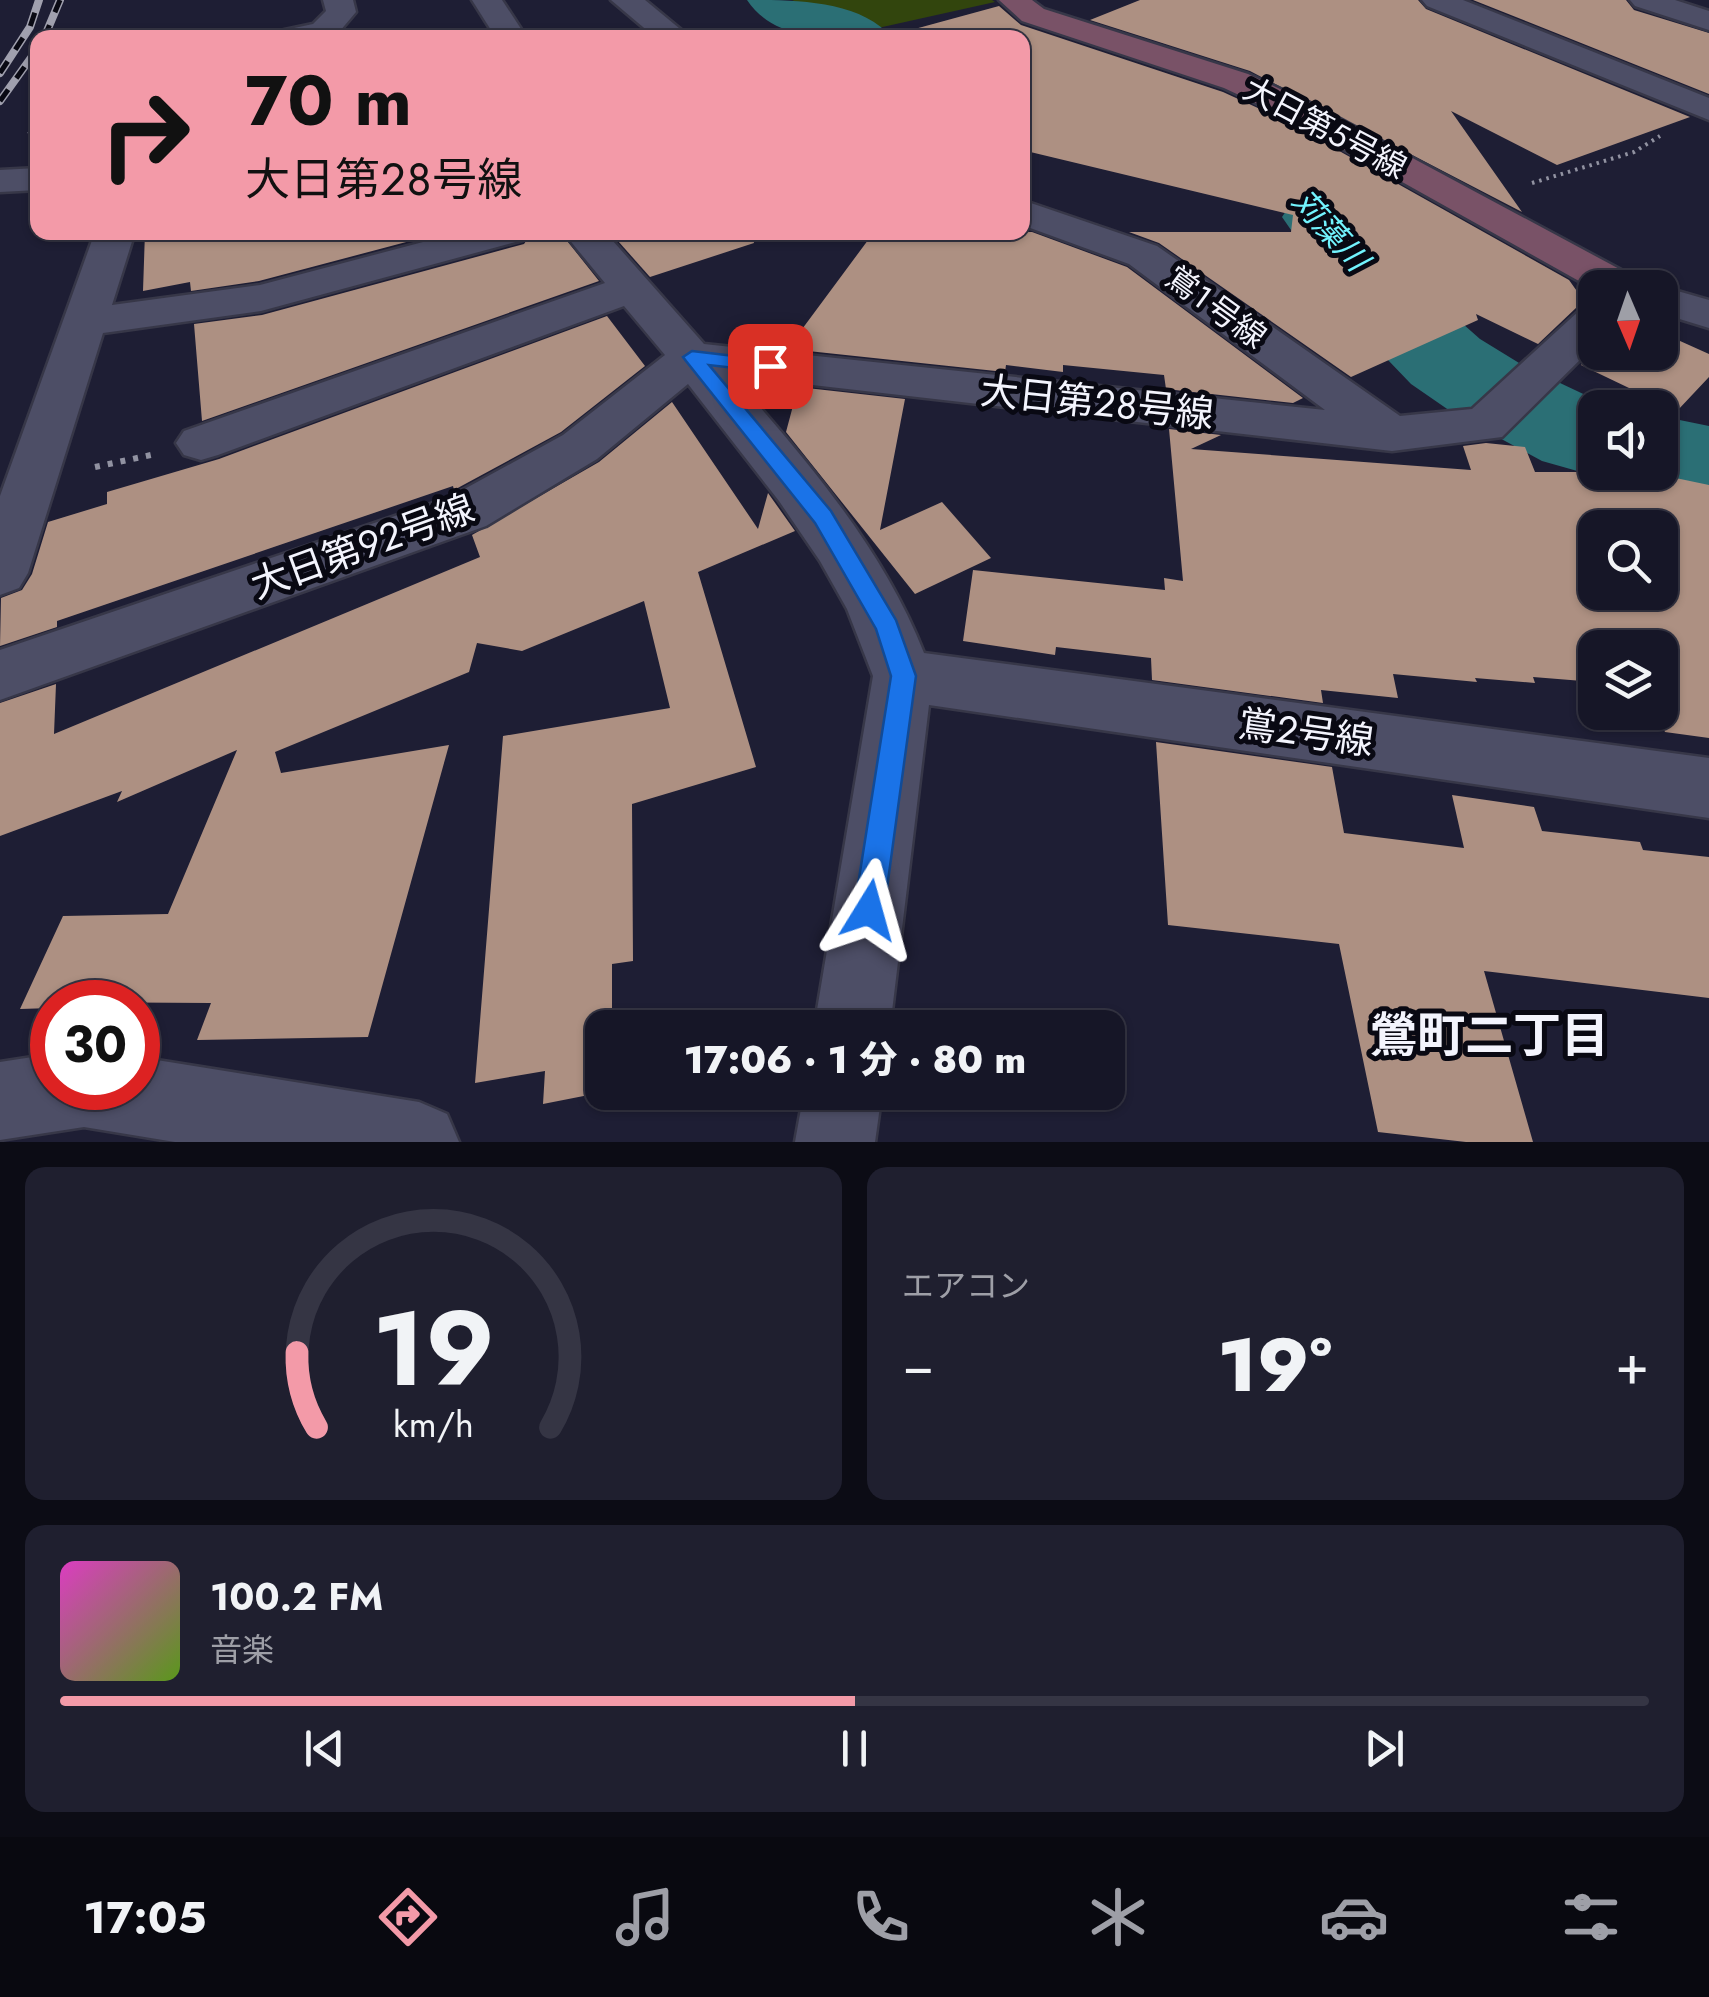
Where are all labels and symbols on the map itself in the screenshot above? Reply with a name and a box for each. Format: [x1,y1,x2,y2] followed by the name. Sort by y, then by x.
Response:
[1235,66,1415,190] street label: 大日第５号線
[1281,179,1381,283] water label: 苅藻川
[1156,255,1276,359] street label: 鴬１号線
[1578,270,1678,370] north arrow
[728,324,813,409] pin
[978,362,1216,442] street label: 大日第２８号線
[243,480,481,612] street label: 大日第９２号線
[1235,695,1377,769] street label: 鴬２号線
[817,858,921,962] position arrow
[30,980,160,1110] speed limit sign: 30
[1369,1001,1609,1070] district label: 鶯町二丁目

